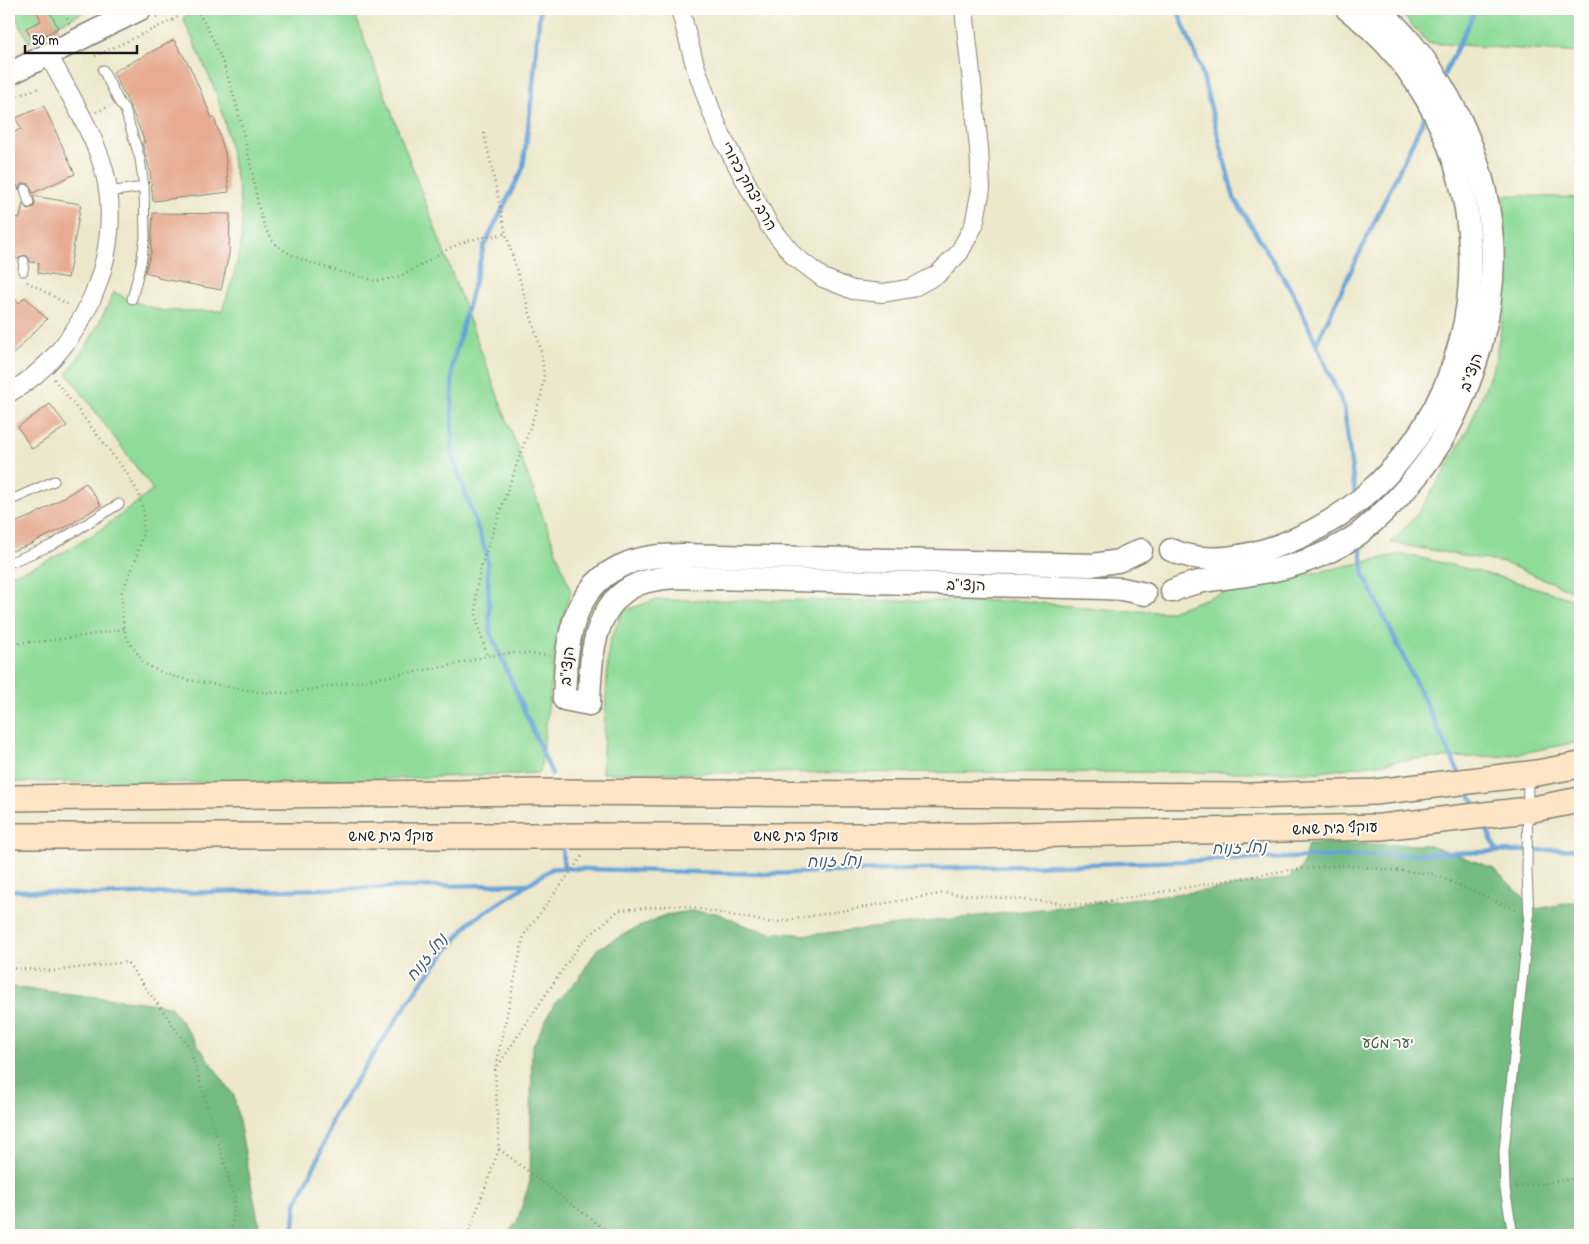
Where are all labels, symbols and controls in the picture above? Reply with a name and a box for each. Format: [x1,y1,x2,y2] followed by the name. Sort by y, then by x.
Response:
[25,22,138,54] scale bar
[32,29,59,50] text: 50 m
[716,137,783,234] street label: הרב יצחק כדורי
[1454,350,1487,394] street label: הנצי"ב
[946,574,986,595] street label: הנצי"ב
[554,645,579,686] street label: הנצי"ב
[1292,816,1378,839] street label: עוקף בית שמש
[348,825,434,846] street label: עוקף בית שמש
[753,825,839,846] street label: עוקף בית שמש
[1211,835,1268,859] water label: נחל זנוח
[806,848,863,872] water label: נחל זנוח
[400,928,452,985] water label: נחל זנוח
[1362,1032,1414,1053] park label: יער מטע

